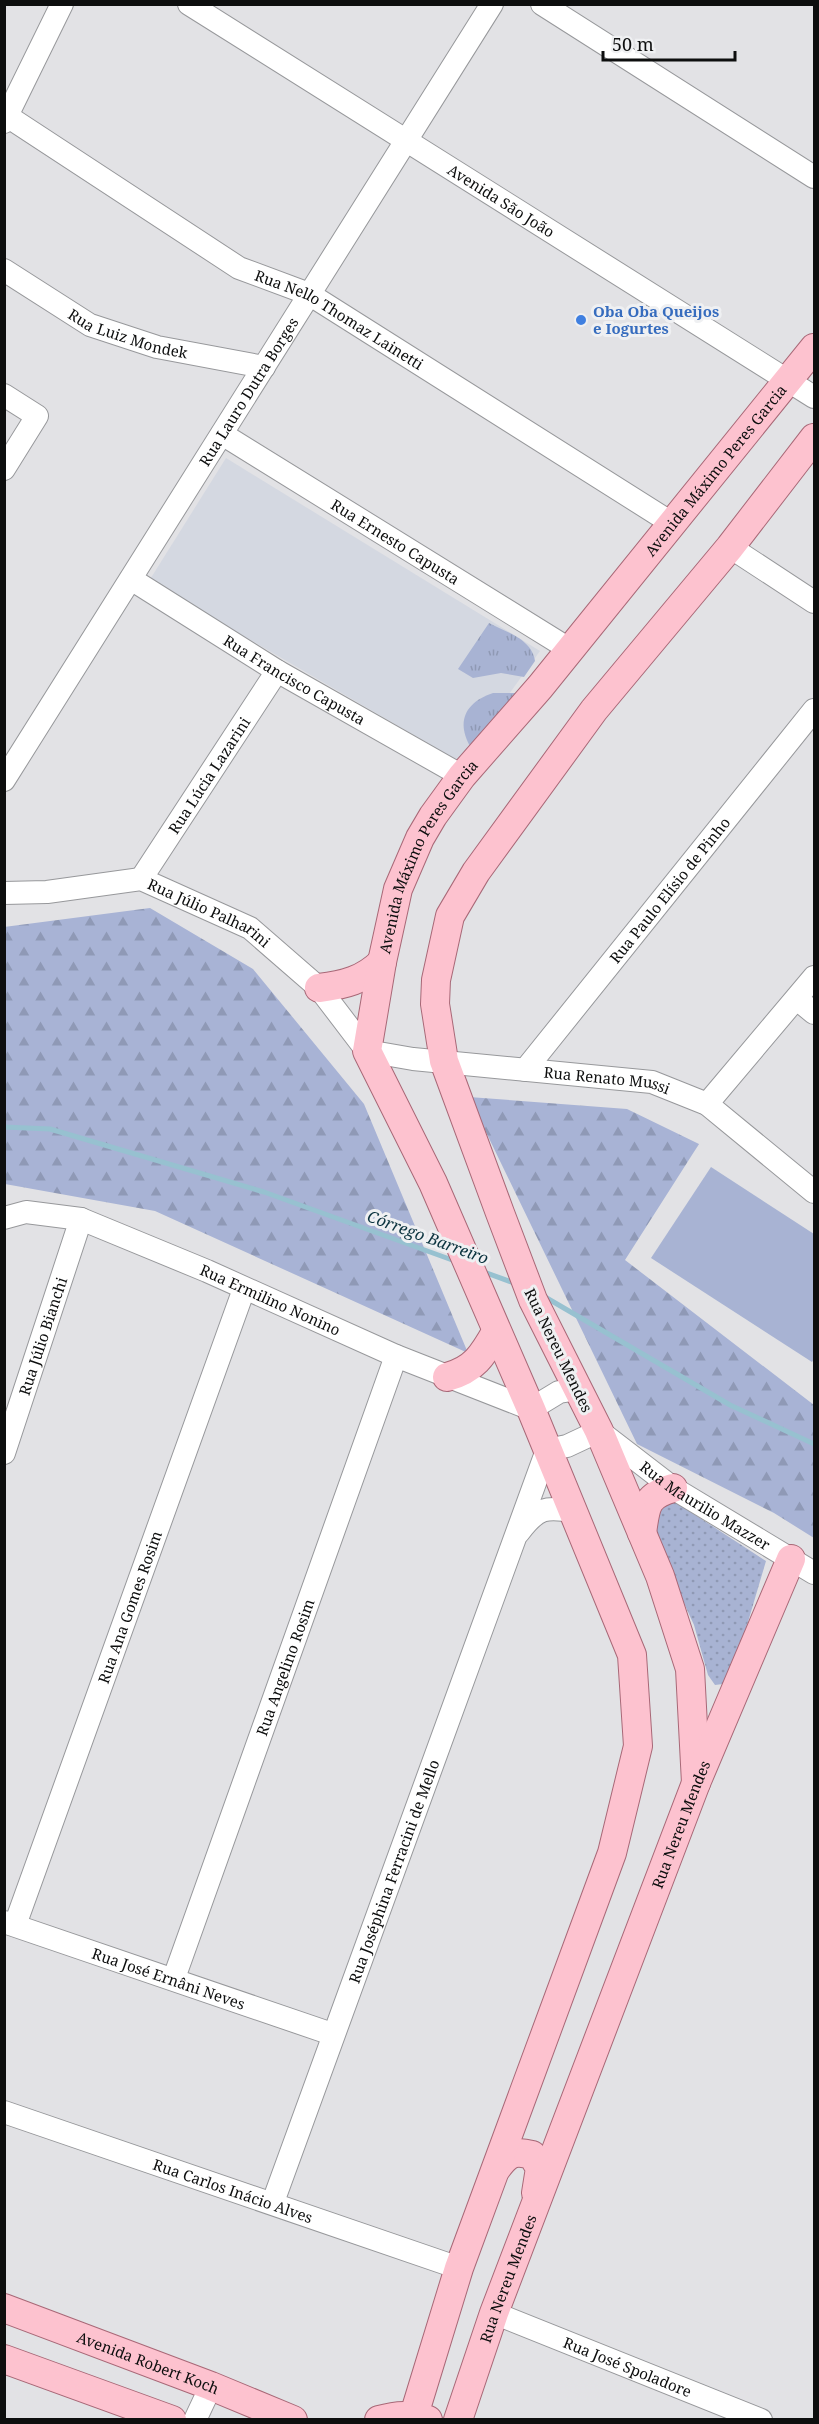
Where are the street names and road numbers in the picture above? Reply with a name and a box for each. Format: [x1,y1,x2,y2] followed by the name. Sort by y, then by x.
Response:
[444,159,559,242] street label: Avenida São João
[252,265,427,374] street label: Rua Nello Thomaz Lainetti
[65,304,190,363] street label: Rua Luiz Mondek
[194,313,303,470] street label: Rua Lauro Dutra Borges
[640,380,791,560] street label: Avenida Máximo Peres Garcia
[327,494,463,589] street label: Rua Ernesto Capusta
[220,630,369,729] street label: Rua Francisco Capusta
[163,713,254,837] street label: Rua Lúcia Lazarini
[374,755,482,955] street label: Avenida Máximo Peres Garcia
[605,813,734,967] street label: Rua Paulo Elísio de Pinho
[145,873,275,952] street label: Rua Júlio Palharini
[543,1062,673,1098] street label: Rua Renato Mussi
[197,1259,344,1340] street label: Rua Ermilino Nonino
[14,1274,71,1398] street label: Rua Júlio Bianchi
[520,1285,598,1415] street label: Rua Nereu Mendes
[636,1456,774,1554] street label: Rua Maurilio Mazzer
[93,1528,166,1686] street label: Rua Ana Gomes Rosim
[251,1596,319,1738] street label: Rua Angelino Rosim
[344,1757,443,1986] street label: Rua Joséphina Ferracini de Mello
[647,1757,715,1891] street label: Rua Nereu Mendes
[90,1943,248,2014] street label: Rua José Ernâni Neves
[150,2154,316,2227] street label: Rua Carlos Inácio Alves
[475,2211,541,2345] street label: Rua Nereu Mendes
[74,2326,223,2398] street label: Avenida Robert Koch
[561,2332,695,2401] street label: Rua José Spoladore

